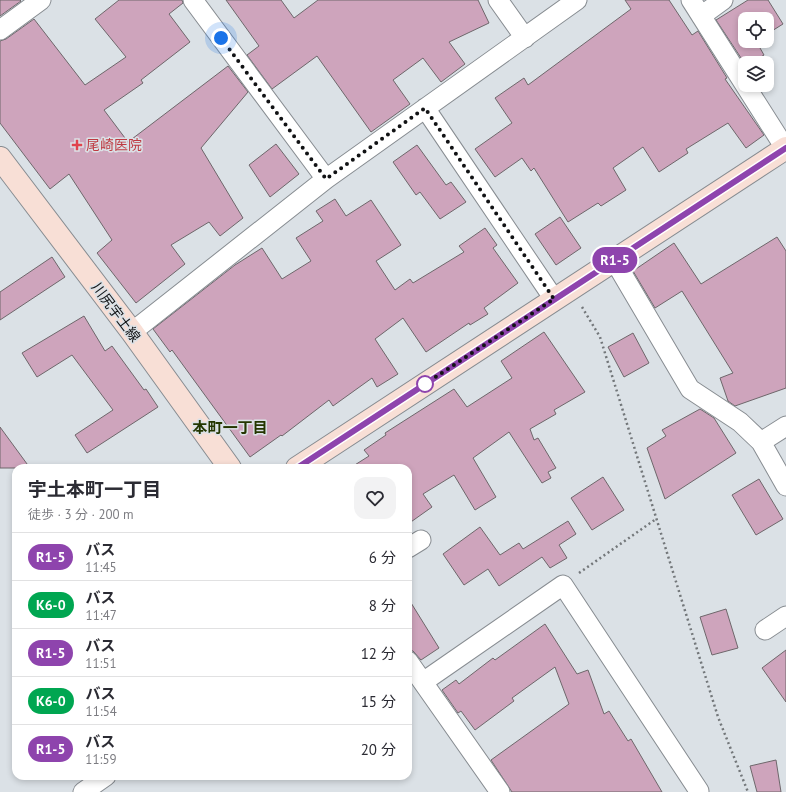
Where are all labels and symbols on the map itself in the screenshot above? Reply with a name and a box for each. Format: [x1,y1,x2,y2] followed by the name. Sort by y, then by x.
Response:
[211,28,231,48] your location
[86,136,142,154] place label: 尾崎医院
[71,139,83,151] marker: 尾崎医院
[587,247,643,273] line badge: R1-5
[88,279,144,345] street label: 川尻宇土線
[416,375,434,393] unlabelled marker
[192,418,268,437] district label: 本町一丁目

